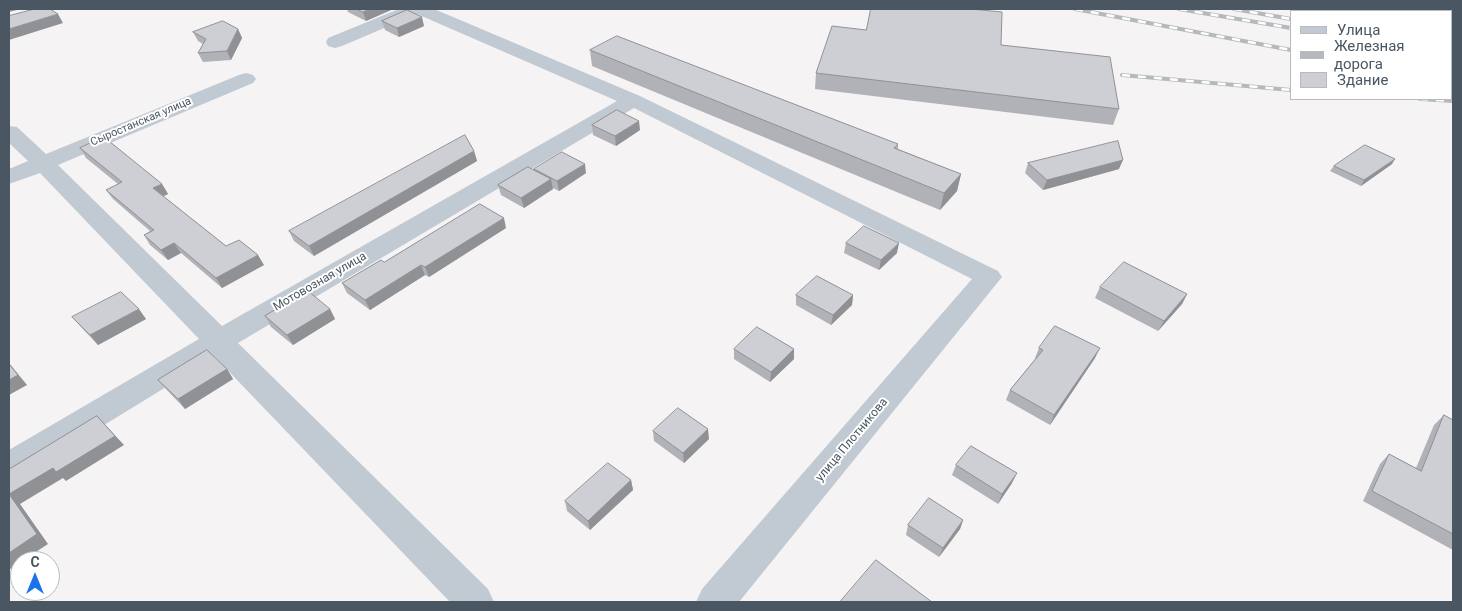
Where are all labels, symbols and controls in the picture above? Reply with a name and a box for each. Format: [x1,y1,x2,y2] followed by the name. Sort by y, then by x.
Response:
[1290,10,1452,100] legend
[1337,21,1380,39] text: Улица
[1334,37,1405,73] text: Железная дорога
[1337,71,1388,89] text: Здание
[89,95,193,149] street label: Сыростанская улица
[271,249,369,315] street label: Мотовозная улица
[813,395,891,485] street label: улица Плотникова
[10,551,60,601] north arrow
[30,554,40,570] text: С

